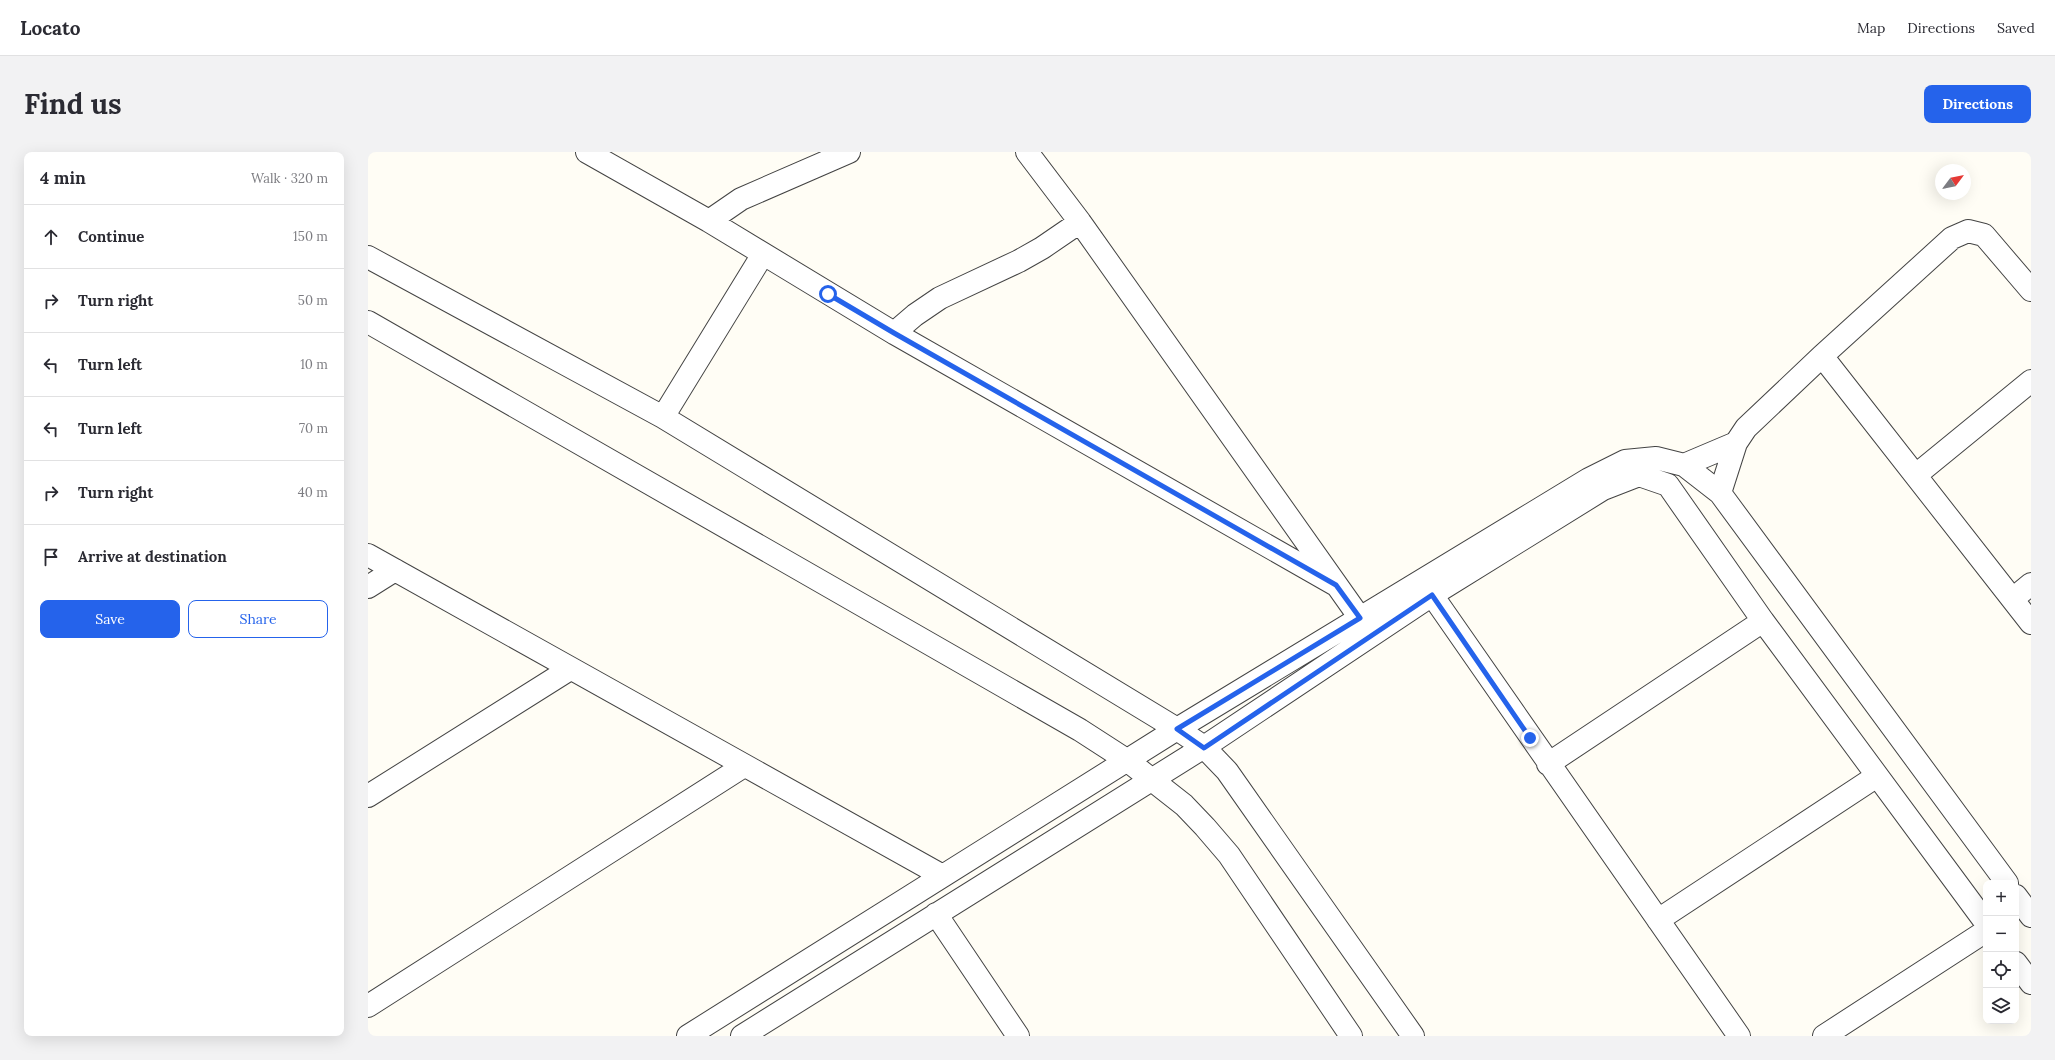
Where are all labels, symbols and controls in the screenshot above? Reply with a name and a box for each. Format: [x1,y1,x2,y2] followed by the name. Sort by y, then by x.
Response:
[20,16,81,40] text: Locato
[1857,19,1885,37] text: Map
[1907,19,1975,37] text: Directions
[1997,19,2035,37] text: Saved
[1924,85,2031,123] button: Directions
[24,86,122,122] text: Find us
[1935,164,1971,200] north arrow
[40,167,86,189] text: 4 min
[251,170,328,187] text: Walk · 320 m
[40,226,62,248] icon: ahead
[78,227,144,246] text: Continue
[293,228,328,245] text: 150 m
[819,285,837,303] route start
[40,290,62,312] icon: right
[78,291,154,310] text: Turn right
[298,292,328,309] text: 50 m
[40,354,62,376] icon: left
[78,355,142,374] text: Turn left
[300,356,328,373] text: 10 m
[40,418,62,440] icon: left
[78,419,142,438] text: Turn left
[299,420,328,437] text: 70 m
[40,482,62,504] icon: right
[78,483,154,502] text: Turn right
[298,484,328,501] text: 40 m
[40,546,62,568] icon: arrive
[78,547,227,566] text: Arrive at destination
[40,600,180,638] button: Save
[188,600,328,638] button: Share
[1521,729,1539,747] route end
[1983,880,2019,1024] map controls
[1983,880,2019,916] button: +
[1983,916,2019,952] button: −
[1983,952,2019,988] button: locate
[1983,988,2019,1024] button: layers

